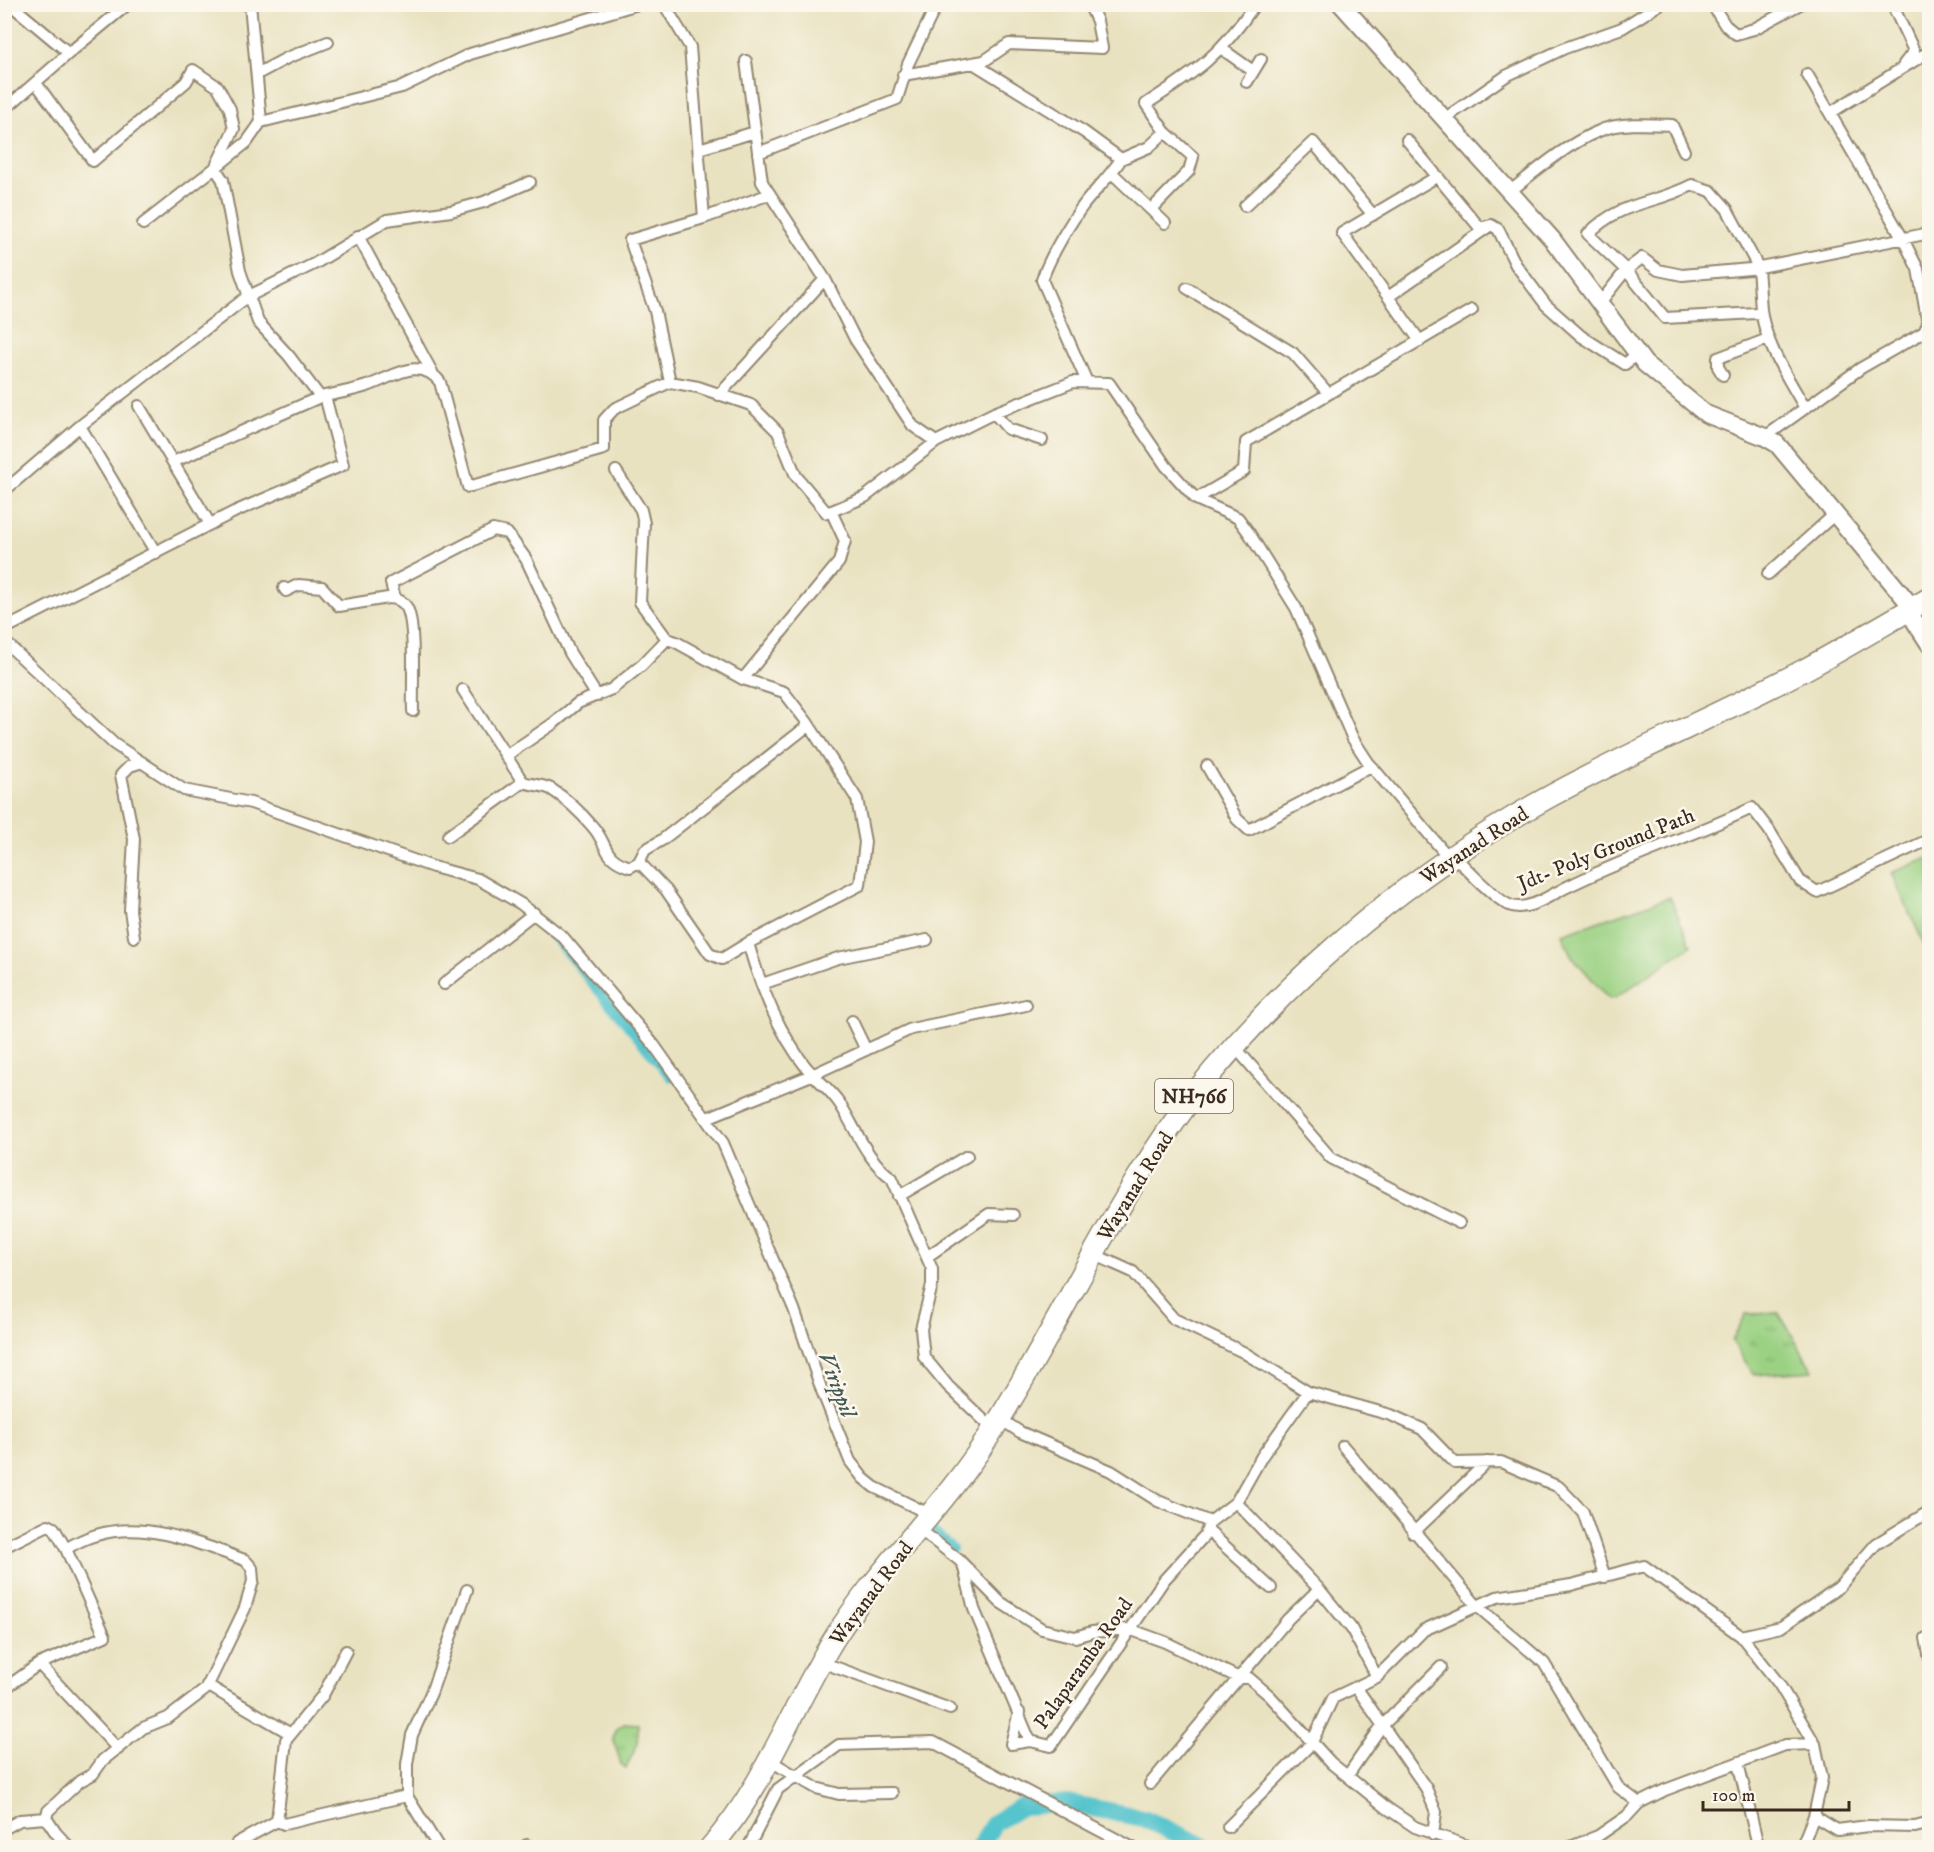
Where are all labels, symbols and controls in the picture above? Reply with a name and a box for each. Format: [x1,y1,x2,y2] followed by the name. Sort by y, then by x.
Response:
[1415,801,1534,891] street label: Wayanad Road
[1512,803,1699,898] street label: Jdt- Poly Ground Path
[1155,1079,1233,1113] road number: NH766
[1091,1127,1180,1247] street label: Wayanad Road
[812,1348,862,1423] water label: Virippil
[823,1536,920,1652] street label: Wayanad Road
[1029,1592,1139,1735] street label: Palaparamba Road
[1703,1774,1848,1812] scale bar
[1712,1785,1755,1807] text: 100 m

